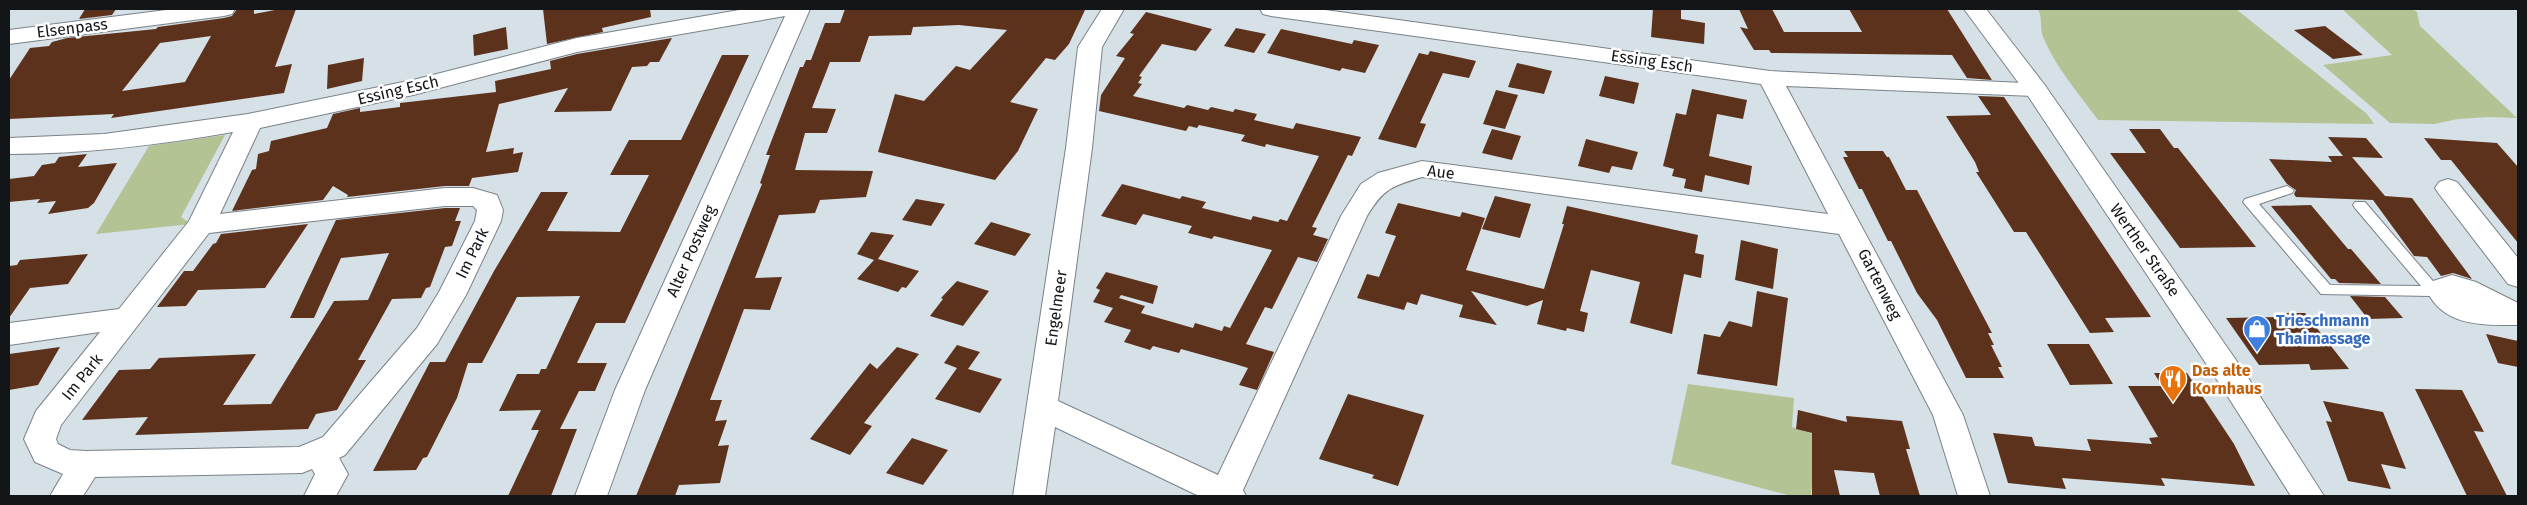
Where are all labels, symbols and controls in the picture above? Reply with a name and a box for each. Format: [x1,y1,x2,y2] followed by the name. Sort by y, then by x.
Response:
[35,14,109,42] street label: Elsenpass
[1610,46,1694,76] street label: Essing Esch
[356,71,440,109] street label: Essing Esch
[1426,161,1456,183] street label: Aue
[2106,200,2184,300] street label: Werther Straße
[662,202,720,300] street label: Alter Postweg
[452,224,493,282] street label: Im Park
[1854,245,1906,323] street label: Gartenweg
[1041,268,1071,347] street label: Engelmeer
[2276,311,2371,348] place label: Trieschmann Thaimassage
[2242,314,2272,353] shop icon: Trieschmann Thaimassage
[58,349,107,404] street label: Im Park
[2192,361,2262,398] place label: Das alte Kornhaus
[2158,364,2188,403] restaurant icon: Das alte Kornhaus

